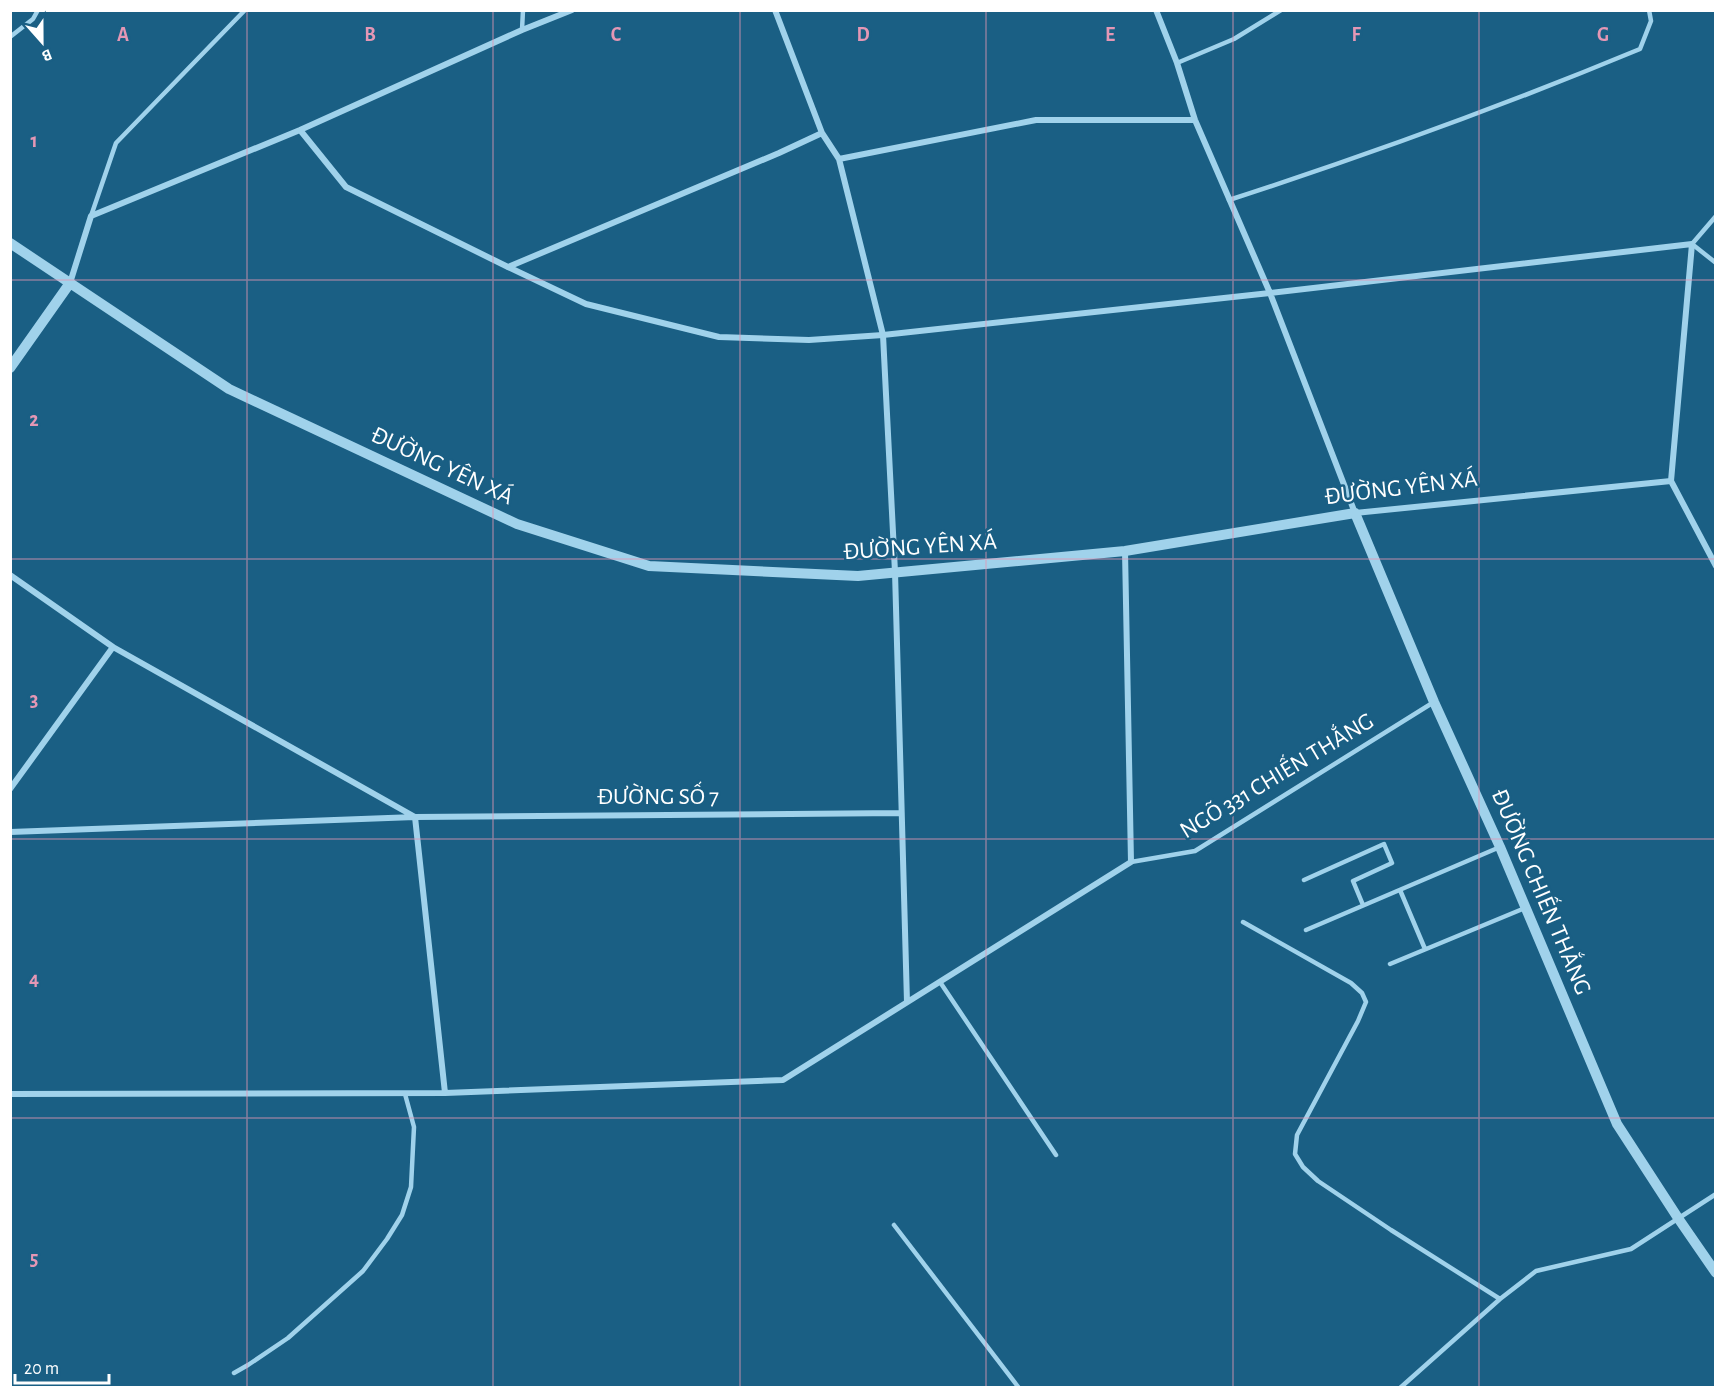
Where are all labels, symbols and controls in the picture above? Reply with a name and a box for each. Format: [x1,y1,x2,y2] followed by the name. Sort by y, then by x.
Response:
[12,12,72,72] north arrow
[117,25,129,45] text: A
[364,25,376,45] text: B
[611,25,622,45] text: C
[856,25,870,45] text: D
[1105,25,1115,45] text: E
[1351,25,1361,45] text: F
[1597,25,1609,45] text: G
[40,46,54,64] text: B
[30,131,38,151] text: 1
[29,410,39,430] text: 2
[367,421,518,509] street label: ĐƯỜNG YÊN XÁ
[1323,465,1479,509] street label: ĐƯỜNG YÊN XÁ
[842,528,998,564] street label: ĐƯỜNG YÊN XÁ
[30,690,38,710] text: 3
[1174,705,1378,843] street label: NGÕ 331 CHIẾN THẮNG
[597,781,719,809] street label: ĐƯỜNG SỐ 7
[1487,784,1599,998] street label: ĐƯỜNG CHIẾN THẮNG
[29,969,39,989] text: 4
[30,1249,38,1269] text: 5
[15,1347,110,1385] scale bar
[24,1360,59,1378] text: 20 m

